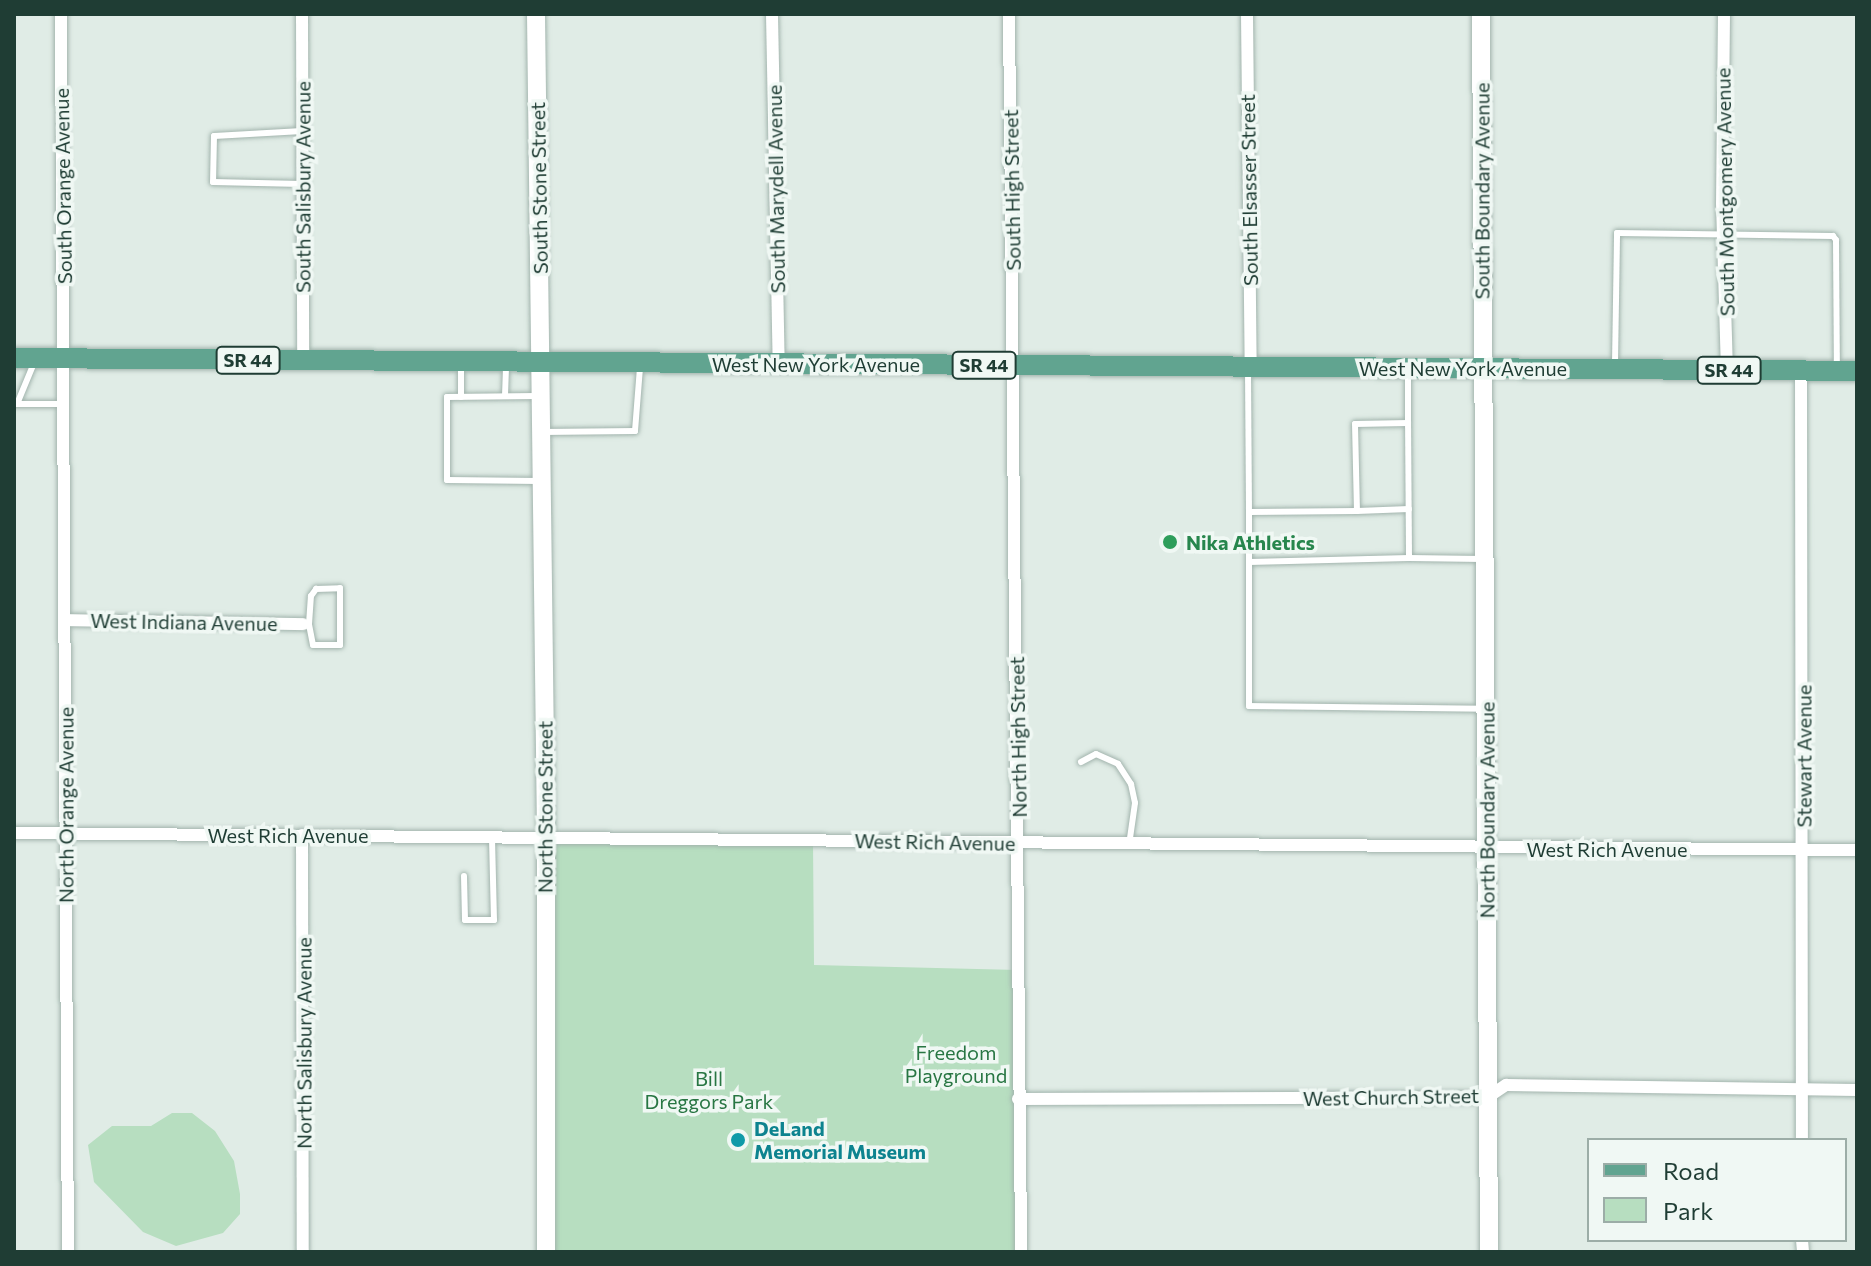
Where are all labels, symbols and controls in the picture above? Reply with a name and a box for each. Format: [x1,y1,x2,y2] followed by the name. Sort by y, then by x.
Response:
[1711,68,1739,316] street label: South Montgomery Avenue
[291,81,315,293] street label: South Salisbury Avenue
[1470,83,1494,299] street label: South Boundary Avenue
[762,85,790,293] street label: South Marydell Avenue
[49,88,77,284] street label: South Orange Avenue
[1235,94,1263,286] street label: South Elsasser Street
[525,102,553,274] street label: South Stone Street
[999,109,1025,271] street label: South High Street
[214,346,282,374] road number: SR 44
[950,351,1018,379] road number: SR 44
[712,352,920,376] street label: West New York Avenue
[1359,356,1567,380] street label: West New York Avenue
[1695,356,1763,384] road number: SR 44
[1186,530,1315,554] place label: Nika Athletics
[1161,533,1179,551] marker: Nika Athletics
[90,608,278,636] street label: West Indiana Avenue
[1005,656,1031,818] street label: North High Street
[1792,685,1816,827] street label: Stewart Avenue
[1475,702,1499,918] street label: North Boundary Avenue
[54,707,78,903] street label: North Orange Avenue
[533,721,557,893] street label: North Stone Street
[207,823,369,847] street label: West Rich Avenue
[854,829,1016,855] street label: West Rich Avenue
[1526,837,1688,861] street label: West Rich Avenue
[292,937,316,1149] street label: North Salisbury Avenue
[905,1040,1007,1087] park label: Freedom Playground
[645,1066,773,1113] park label: Bill Dreggors Park
[1303,1083,1479,1111] street label: West Church Street
[754,1116,926,1163] place label: DeLand Memorial Museum
[729,1131,747,1149] marker: DeLand Memorial Museum
[1587,1138,1847,1242] legend
[1663,1156,1719,1185] text: Road
[1663,1196,1713,1225] text: Park

